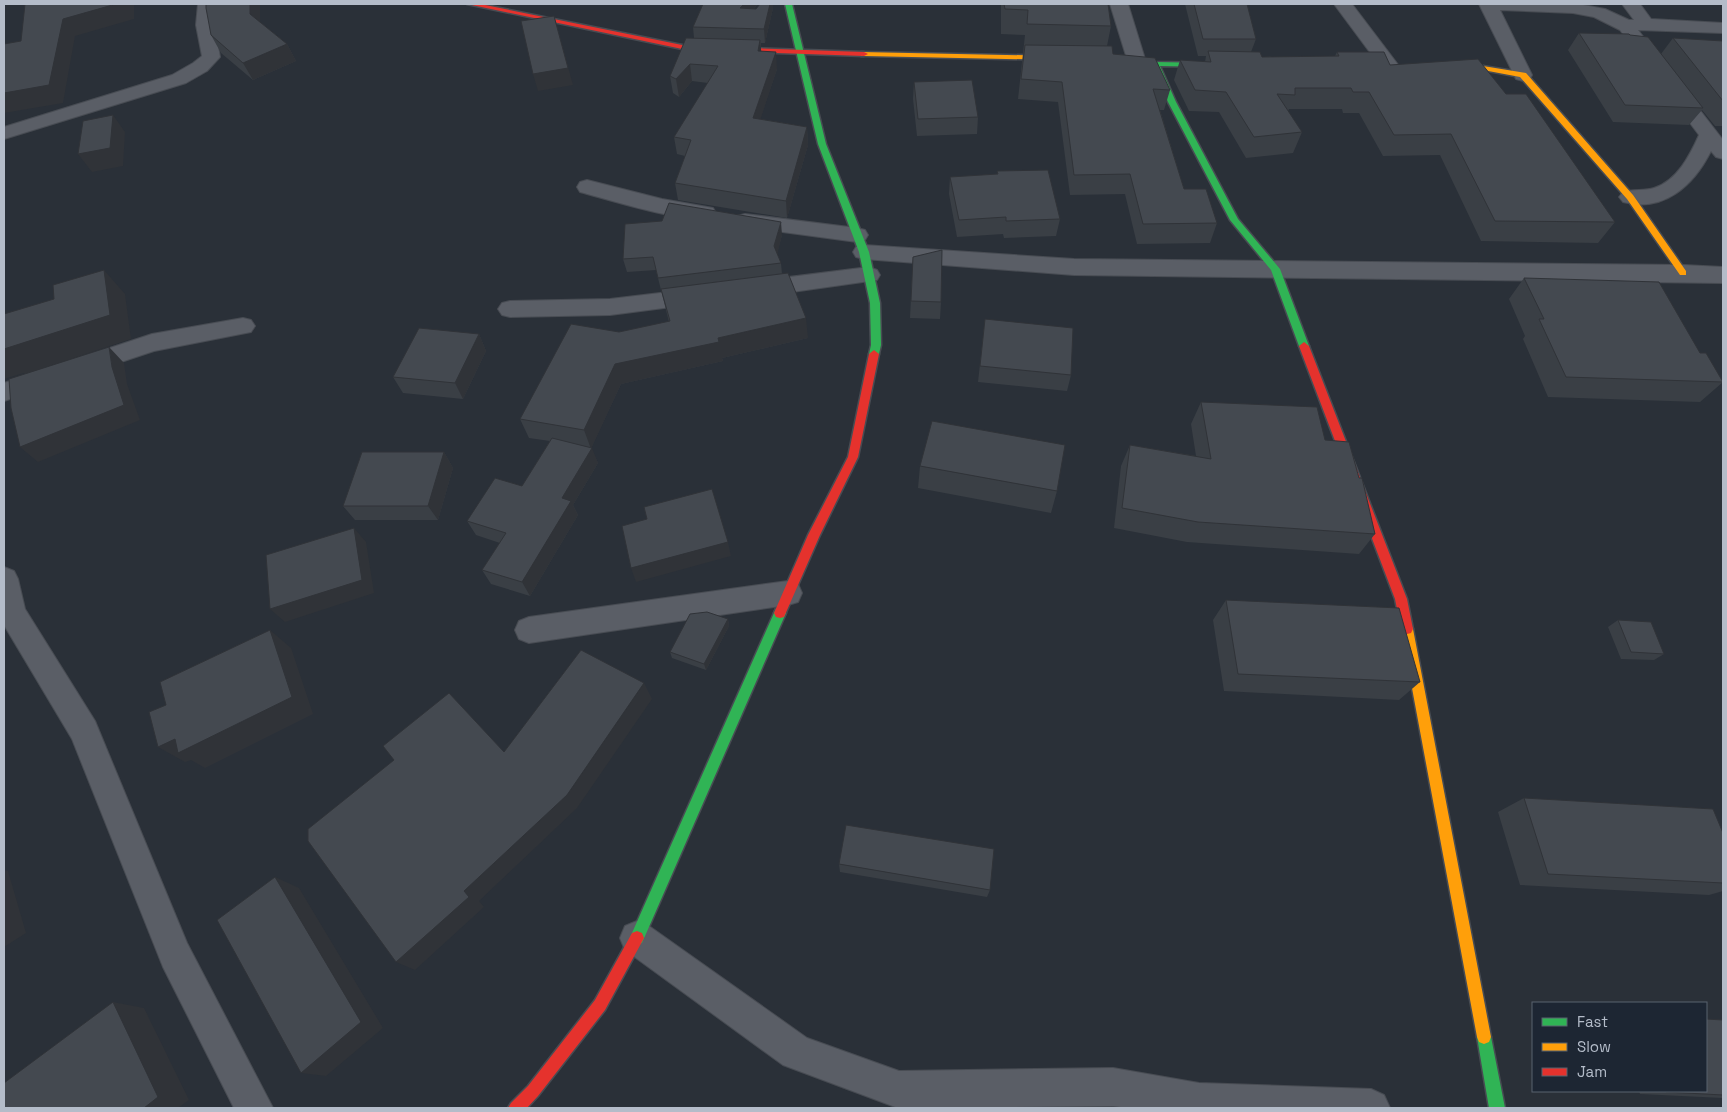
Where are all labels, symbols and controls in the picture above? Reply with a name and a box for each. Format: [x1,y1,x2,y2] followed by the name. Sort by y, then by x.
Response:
[1532,1002,1707,1092] legend
[1577,1012,1608,1031] text: Fast
[1577,1037,1611,1056] text: Slow
[1577,1062,1607,1081] text: Jam

